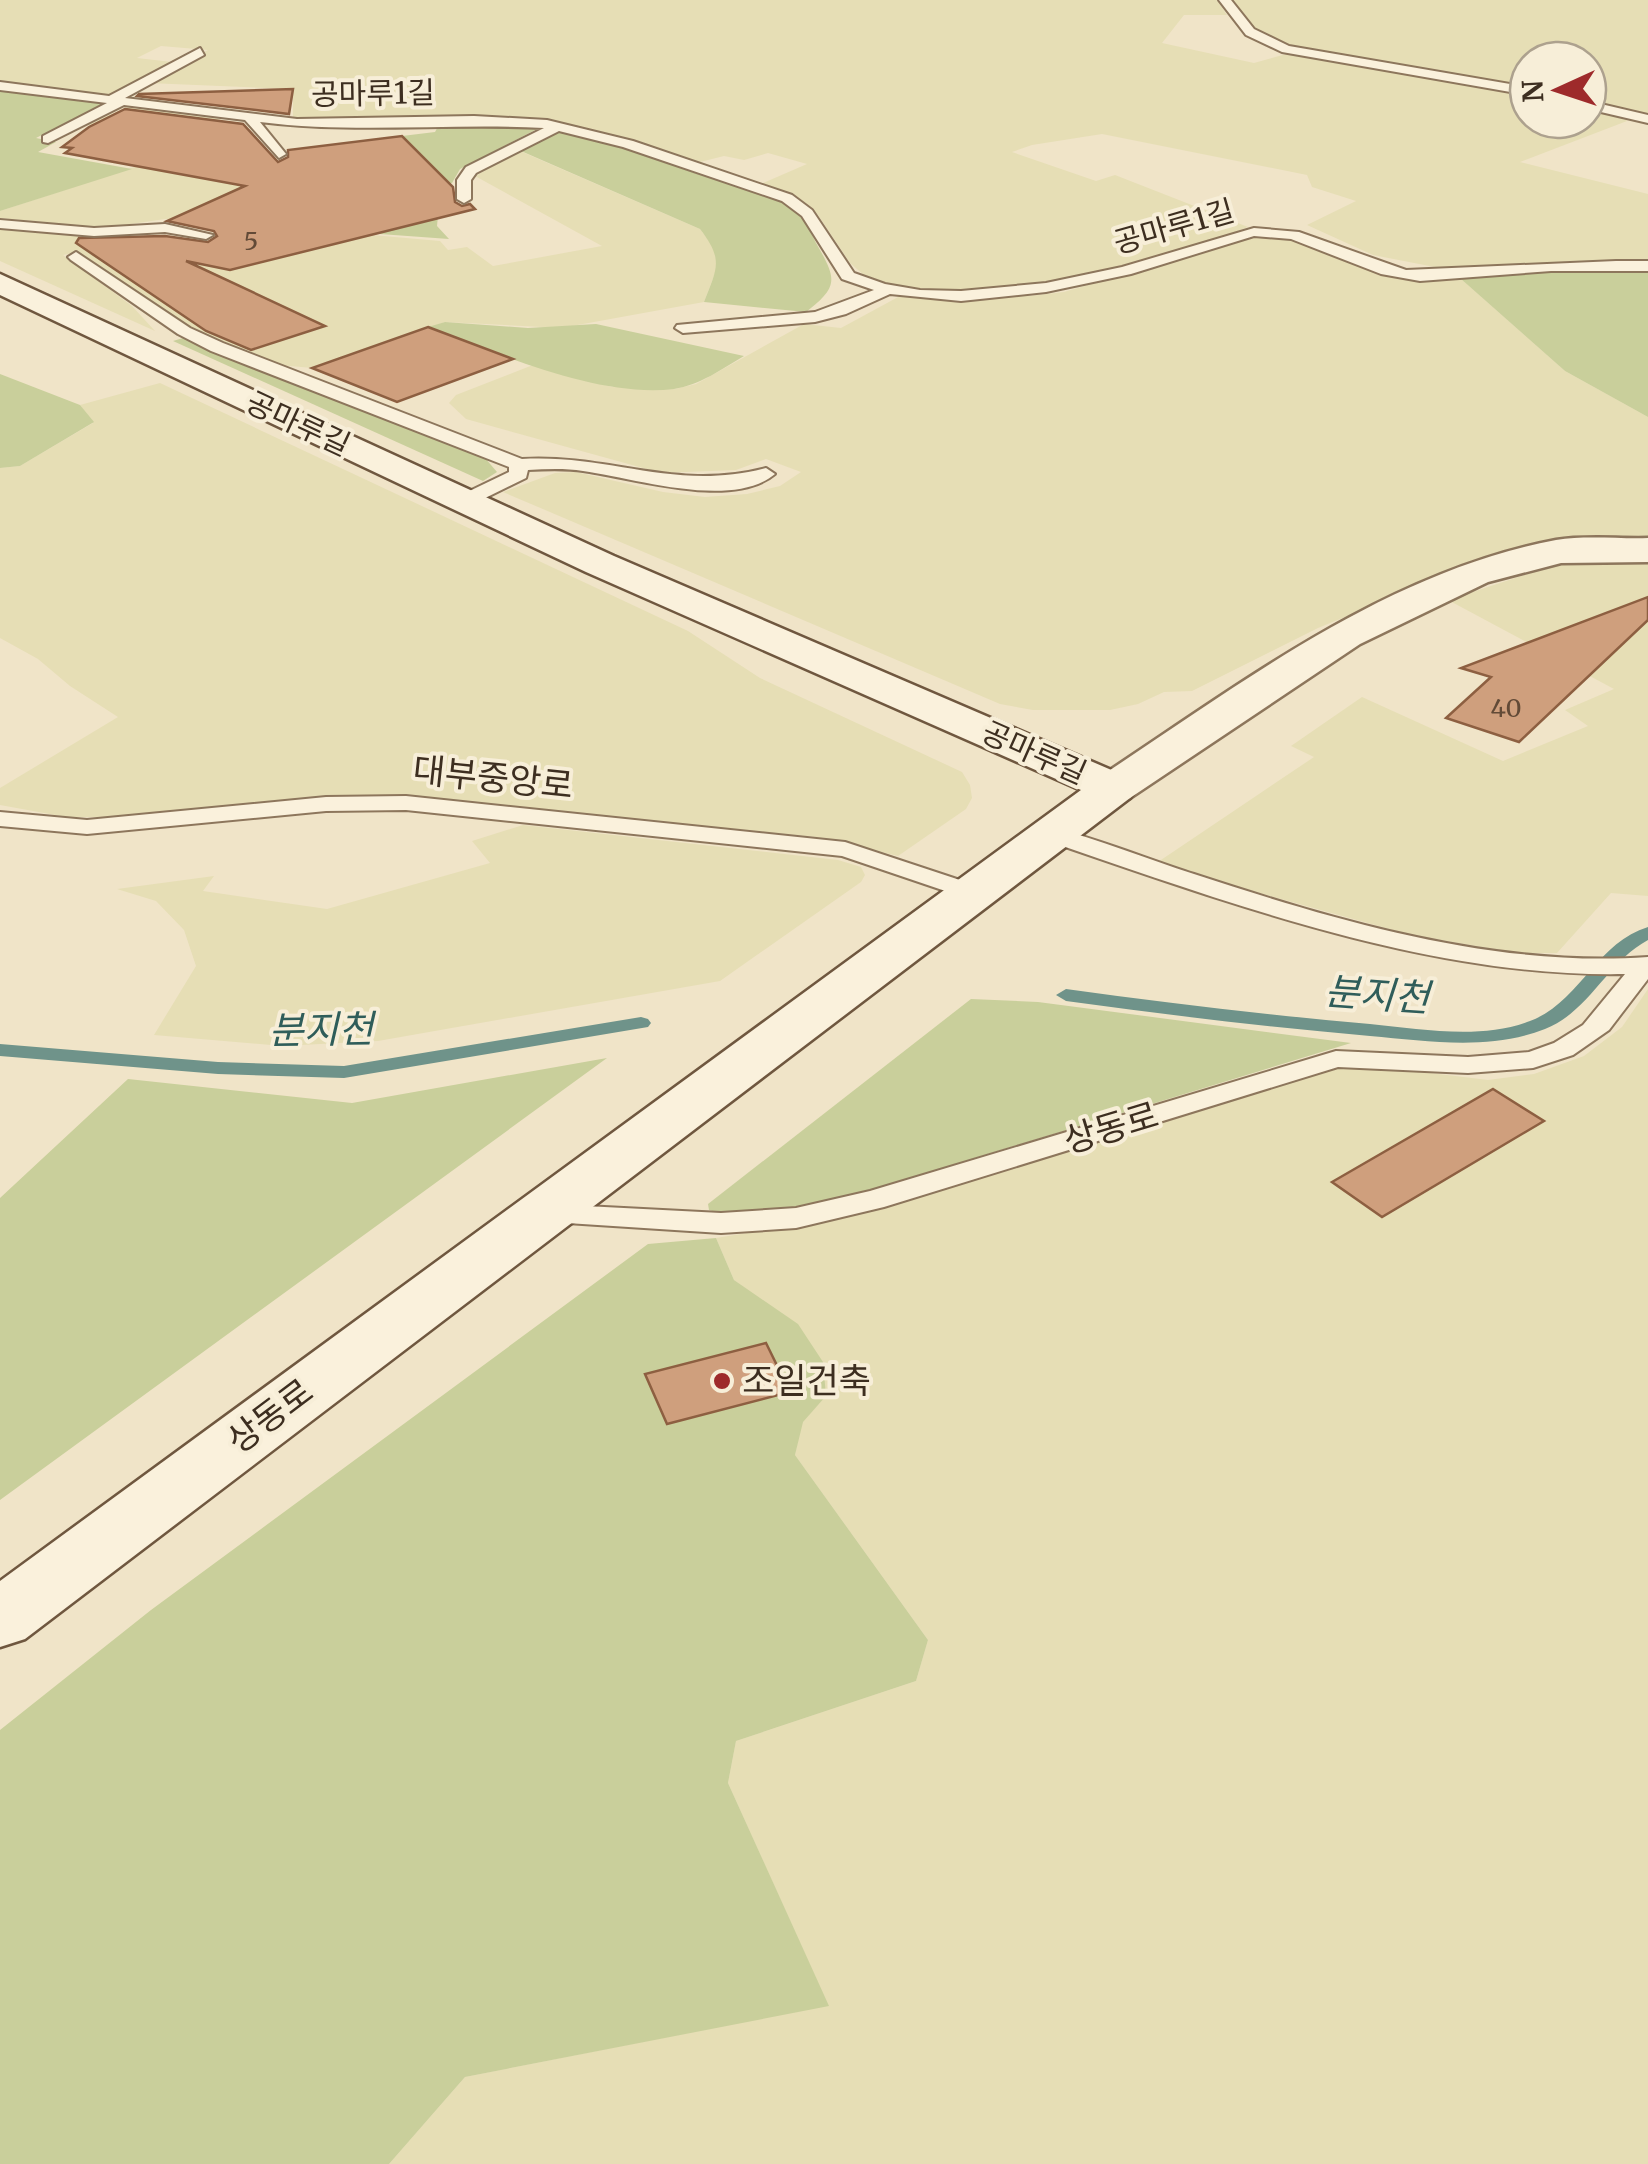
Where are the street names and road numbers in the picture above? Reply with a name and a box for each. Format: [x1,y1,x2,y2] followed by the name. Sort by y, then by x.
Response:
[311,73,435,113] street label: 공마루1길
[1109,191,1239,261] street label: 공마루1길
[240,383,356,464] street label: 공마루길
[976,712,1093,792] street label: 공마루길
[411,748,575,808] street label: 대부중앙로
[1058,1093,1164,1163] street label: 상동로
[218,1369,322,1463] street label: 상동로

